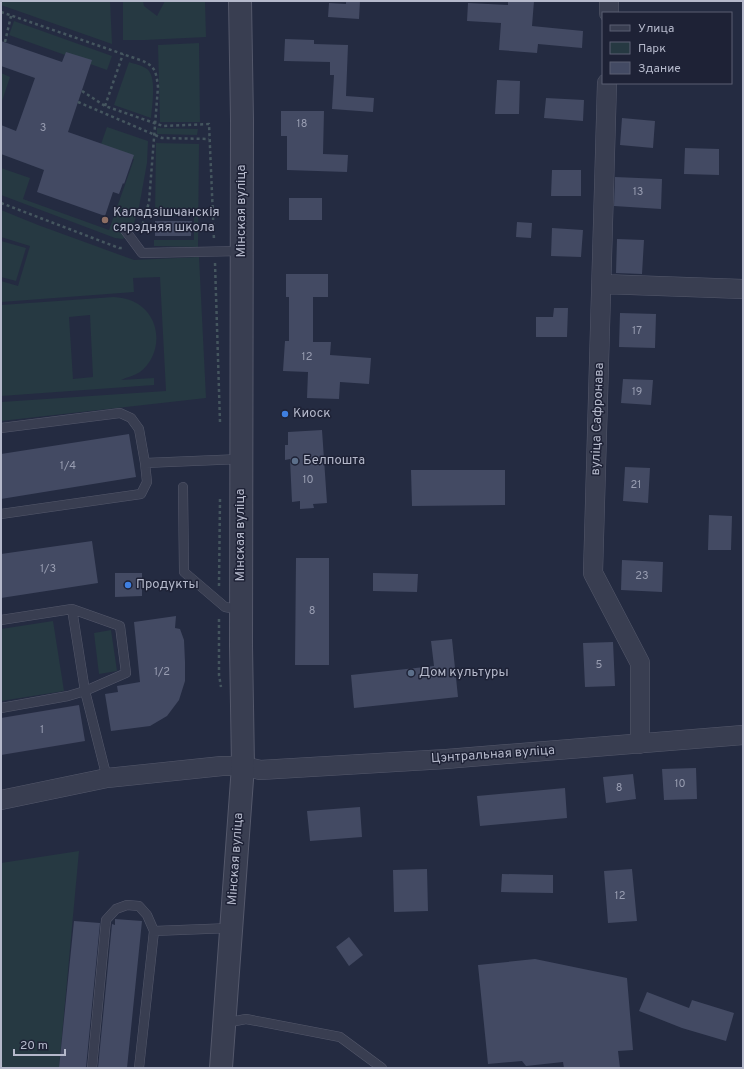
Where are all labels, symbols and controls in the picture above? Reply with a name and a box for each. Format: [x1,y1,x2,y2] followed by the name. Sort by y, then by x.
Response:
[602,12,732,84] legend
[638,21,674,37] text: Улица
[638,41,666,57] text: Парк
[638,61,681,77] text: Здание
[297,117,307,131] house number: 18
[40,121,46,135] house number: 3
[234,165,250,257] street label: Мінская вуліца
[633,185,643,199] house number: 13
[113,205,220,236] place label: Каладзішчанскія сярэдняя школа
[100,215,110,225] marker: Каладзішчанскія сярэдняя школа
[632,324,642,338] house number: 17
[302,350,312,364] house number: 12
[588,362,608,476] street label: вуліца Сафронава
[632,385,642,399] house number: 19
[293,406,331,422] place label: Киоск
[280,409,290,419] marker: Киоск
[303,453,365,469] place label: Белпошта
[290,456,300,466] marker: Белпошта
[60,459,76,473] house number: 1/4
[302,473,314,487] house number: 10
[631,478,641,492] house number: 21
[233,489,249,581] street label: Мінская вуліца
[40,562,56,576] house number: 1/3
[635,569,649,583] house number: 23
[136,577,199,593] place label: Продукты
[123,580,133,590] marker: Продукты
[309,604,315,618] house number: 8
[596,658,603,672] house number: 5
[154,665,170,679] house number: 1/2
[419,665,509,681] place label: Дом культуры
[406,668,416,678] marker: Дом культуры
[40,723,44,737] house number: 1
[430,743,556,767] street label: Цэнтральная вуліца
[674,777,686,791] house number: 10
[616,781,622,795] house number: 8
[225,812,247,906] street label: Мінская вуліца
[615,889,625,903] house number: 12
[14,1031,65,1057] scale bar
[20,1038,48,1054] text: 20 m

